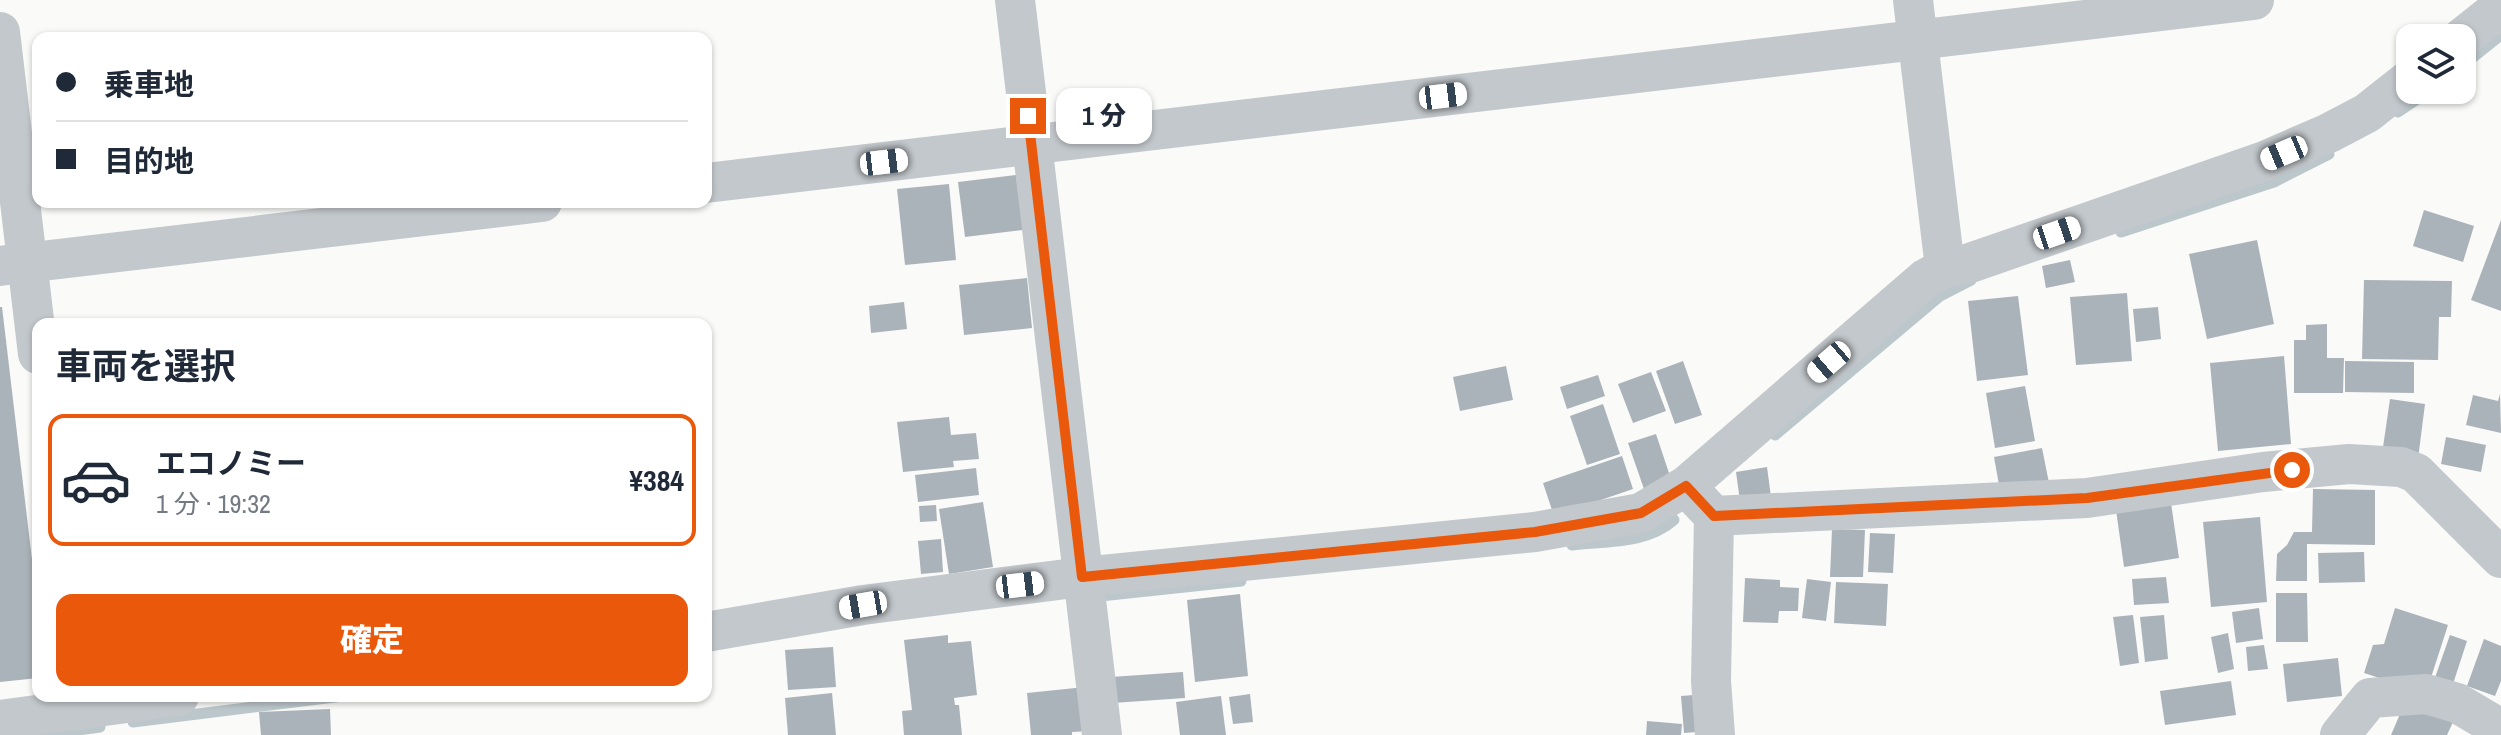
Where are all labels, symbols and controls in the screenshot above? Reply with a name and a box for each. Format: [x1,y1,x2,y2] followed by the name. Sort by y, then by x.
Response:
[2396,24,2476,104] map controls
[2396,24,2476,104] button: layers
[104,64,194,104] text: 乗車地
[1418,81,1468,111] car
[1056,88,1152,144] callout: 1 分
[1010,98,1046,134] route end
[1082,98,1126,133] text: 1 分
[2257,133,2311,173] car
[104,141,194,181] text: 目的地
[859,147,909,177] car
[2030,214,2084,252] car
[1803,337,1855,387] car
[56,342,236,390] text: 車両を選択
[156,443,306,483] text: エコノミー
[60,444,132,516] icon: car
[2274,452,2310,488] route start
[629,460,684,500] text: ¥384
[156,486,271,521] text: 1 分 · 19:32
[995,570,1045,600] car
[837,589,889,621] car
[56,594,688,686] button: 確定

